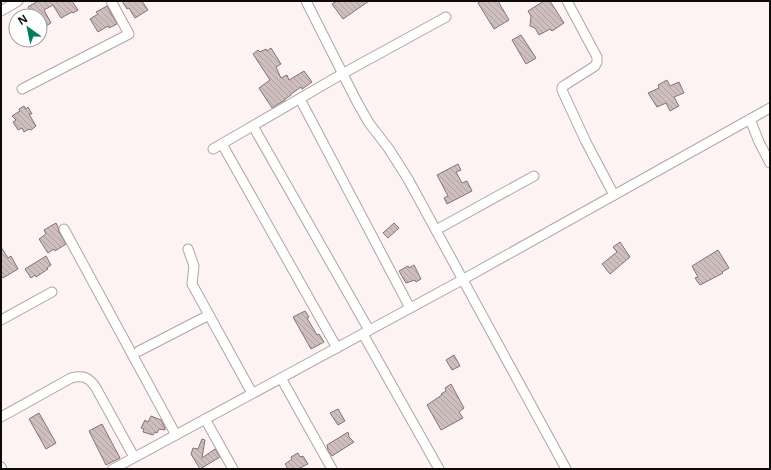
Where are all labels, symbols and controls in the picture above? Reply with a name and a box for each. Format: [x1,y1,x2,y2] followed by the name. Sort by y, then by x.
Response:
[8,8,48,48] north arrow
[14,10,30,28] text: N

